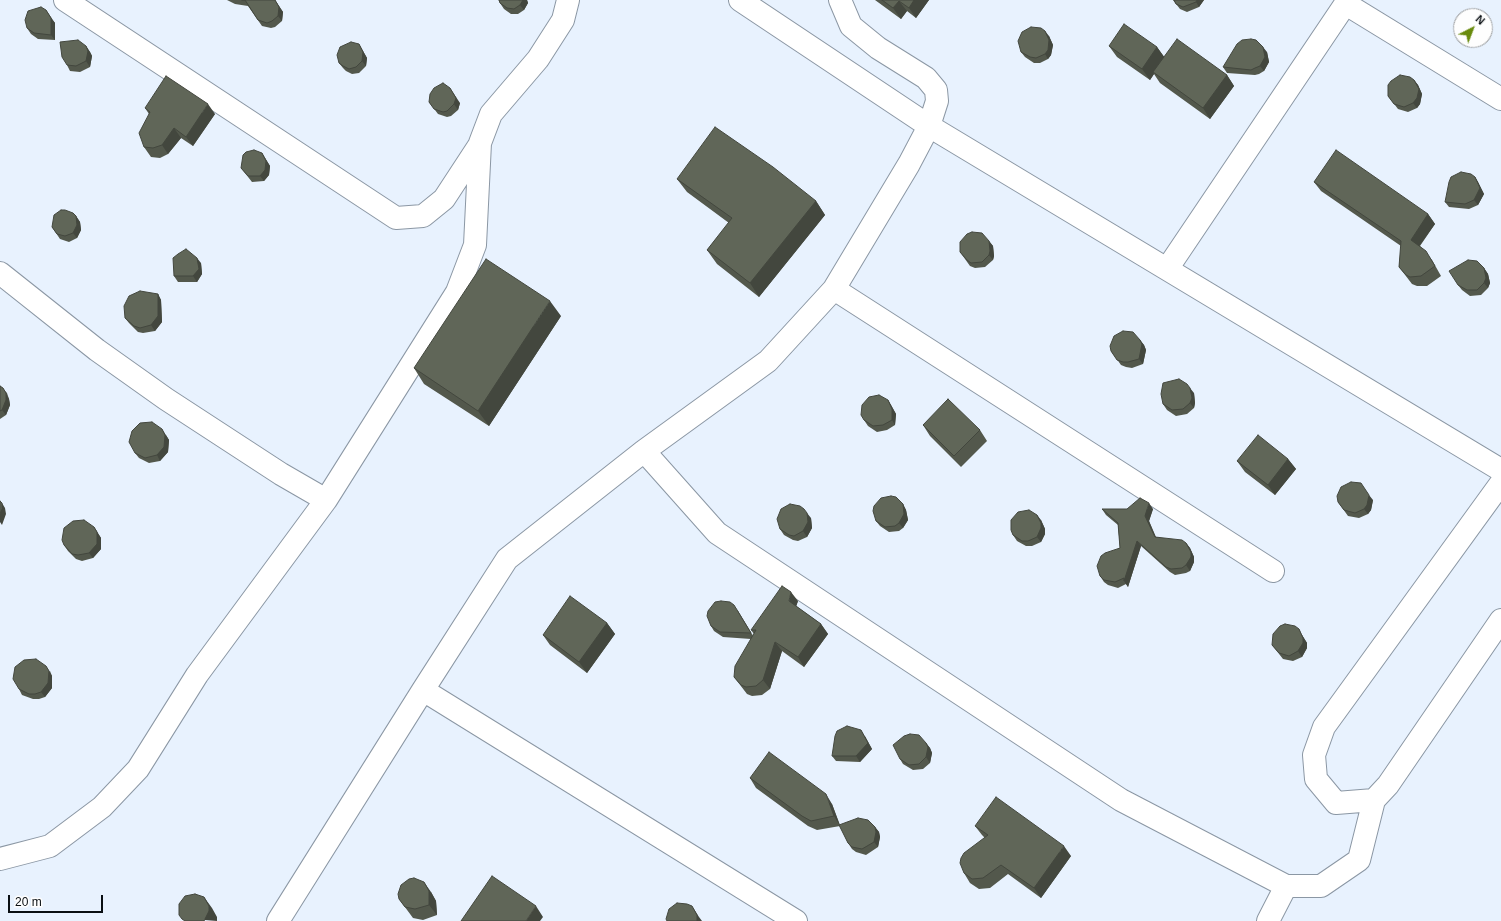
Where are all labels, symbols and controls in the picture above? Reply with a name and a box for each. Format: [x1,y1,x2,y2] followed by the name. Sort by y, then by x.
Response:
[1453,8,1493,48] north arrow
[1473,13,1487,27] text: N
[10,887,105,913] scale bar
[15,895,42,909] text: 20 m

